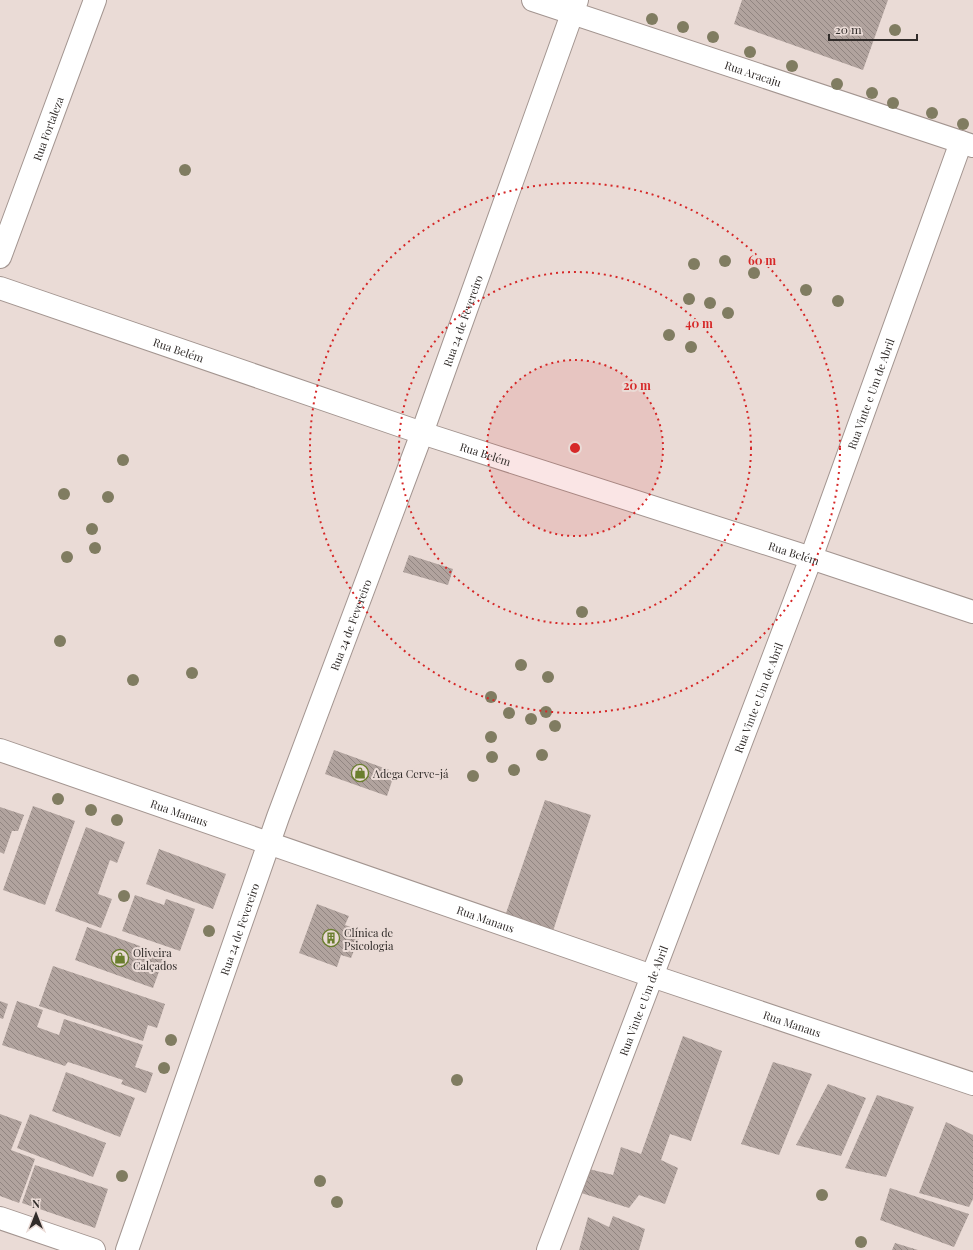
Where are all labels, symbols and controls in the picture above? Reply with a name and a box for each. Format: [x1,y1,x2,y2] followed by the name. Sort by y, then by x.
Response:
[829,16,917,42] scale bar
[835,21,862,37] text: 20 m
[723,57,784,90] street label: Rua Aracaju
[29,94,66,163] street label: Rua Fortaleza
[748,252,776,268] text: 60 m
[439,273,486,369] street label: Rua 24 de Fevereiro
[685,315,713,331] text: 40 m
[151,334,206,365] street label: Rua Belém
[843,336,897,451] street label: Rua Vinte e Um de Abril
[623,377,651,393] text: 20 m
[458,438,513,469] street label: Rua Belém
[568,441,582,455] centre of rings
[767,537,822,568] street label: Rua Belém
[326,577,374,672] street label: Rua 24 de Fevereiro
[730,640,786,755] street label: Rua Vinte e Um de Abril
[350,763,370,783] shop icon: Adega Cerve-já
[372,766,449,781] place label: Adega Cerve-já
[149,795,210,829] street label: Rua Manaus
[216,881,262,977] street label: Rua 24 de Fevereiro
[455,901,517,935] street label: Rua Manaus
[344,925,394,953] place label: Clínica de Psicologia
[321,928,341,948] building icon: Clínica de Psicologia
[615,943,671,1058] street label: Rua Vinte e Um de Abril
[133,945,177,973] place label: Oliveira Calçados
[110,948,130,968] shop icon: Oliveira Calçados
[761,1006,823,1040] street label: Rua Manaus
[16,1194,56,1234] north arrow
[32,1196,40,1211] text: N

